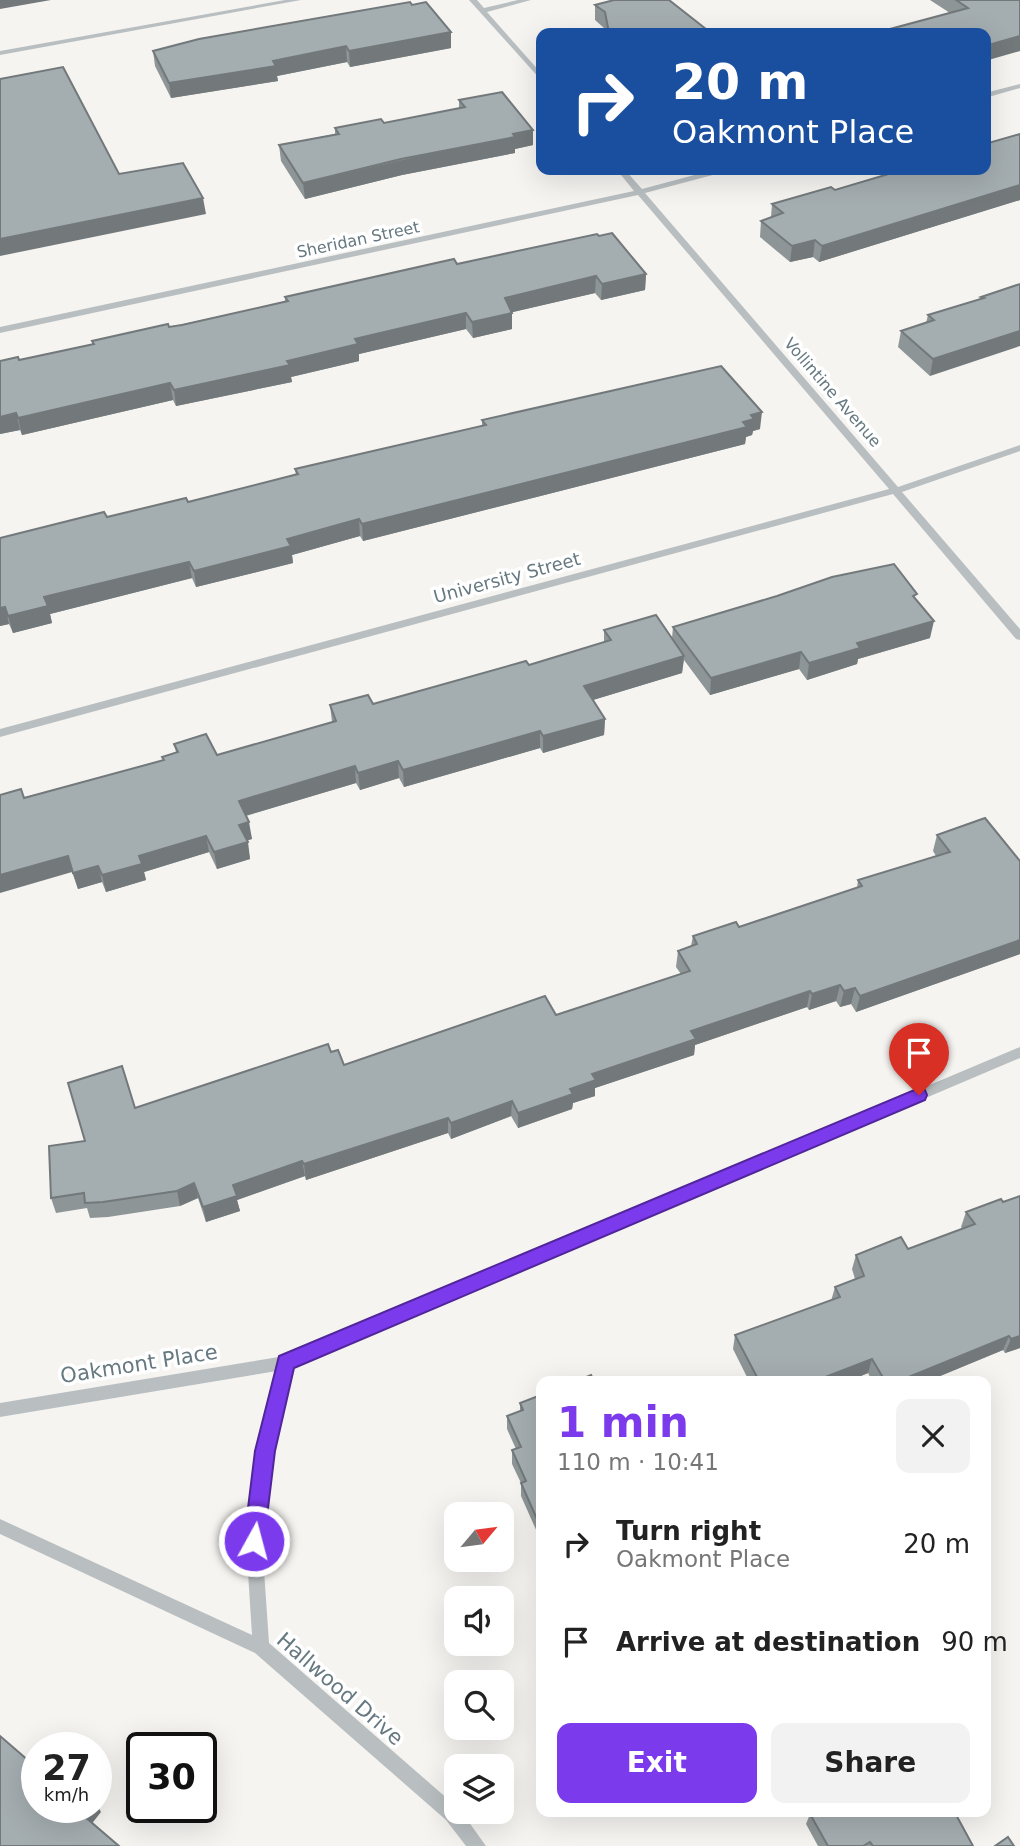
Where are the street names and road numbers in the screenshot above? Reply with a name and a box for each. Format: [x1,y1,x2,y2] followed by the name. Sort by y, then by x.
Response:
[295,217,421,262] street label: Sheridan Street
[780,334,885,451] street label: Vollintine Avenue
[431,548,583,607] street label: University Street
[59,1340,219,1388] street label: Oakmont Place
[272,1628,408,1750] street label: Hallwood Drive

